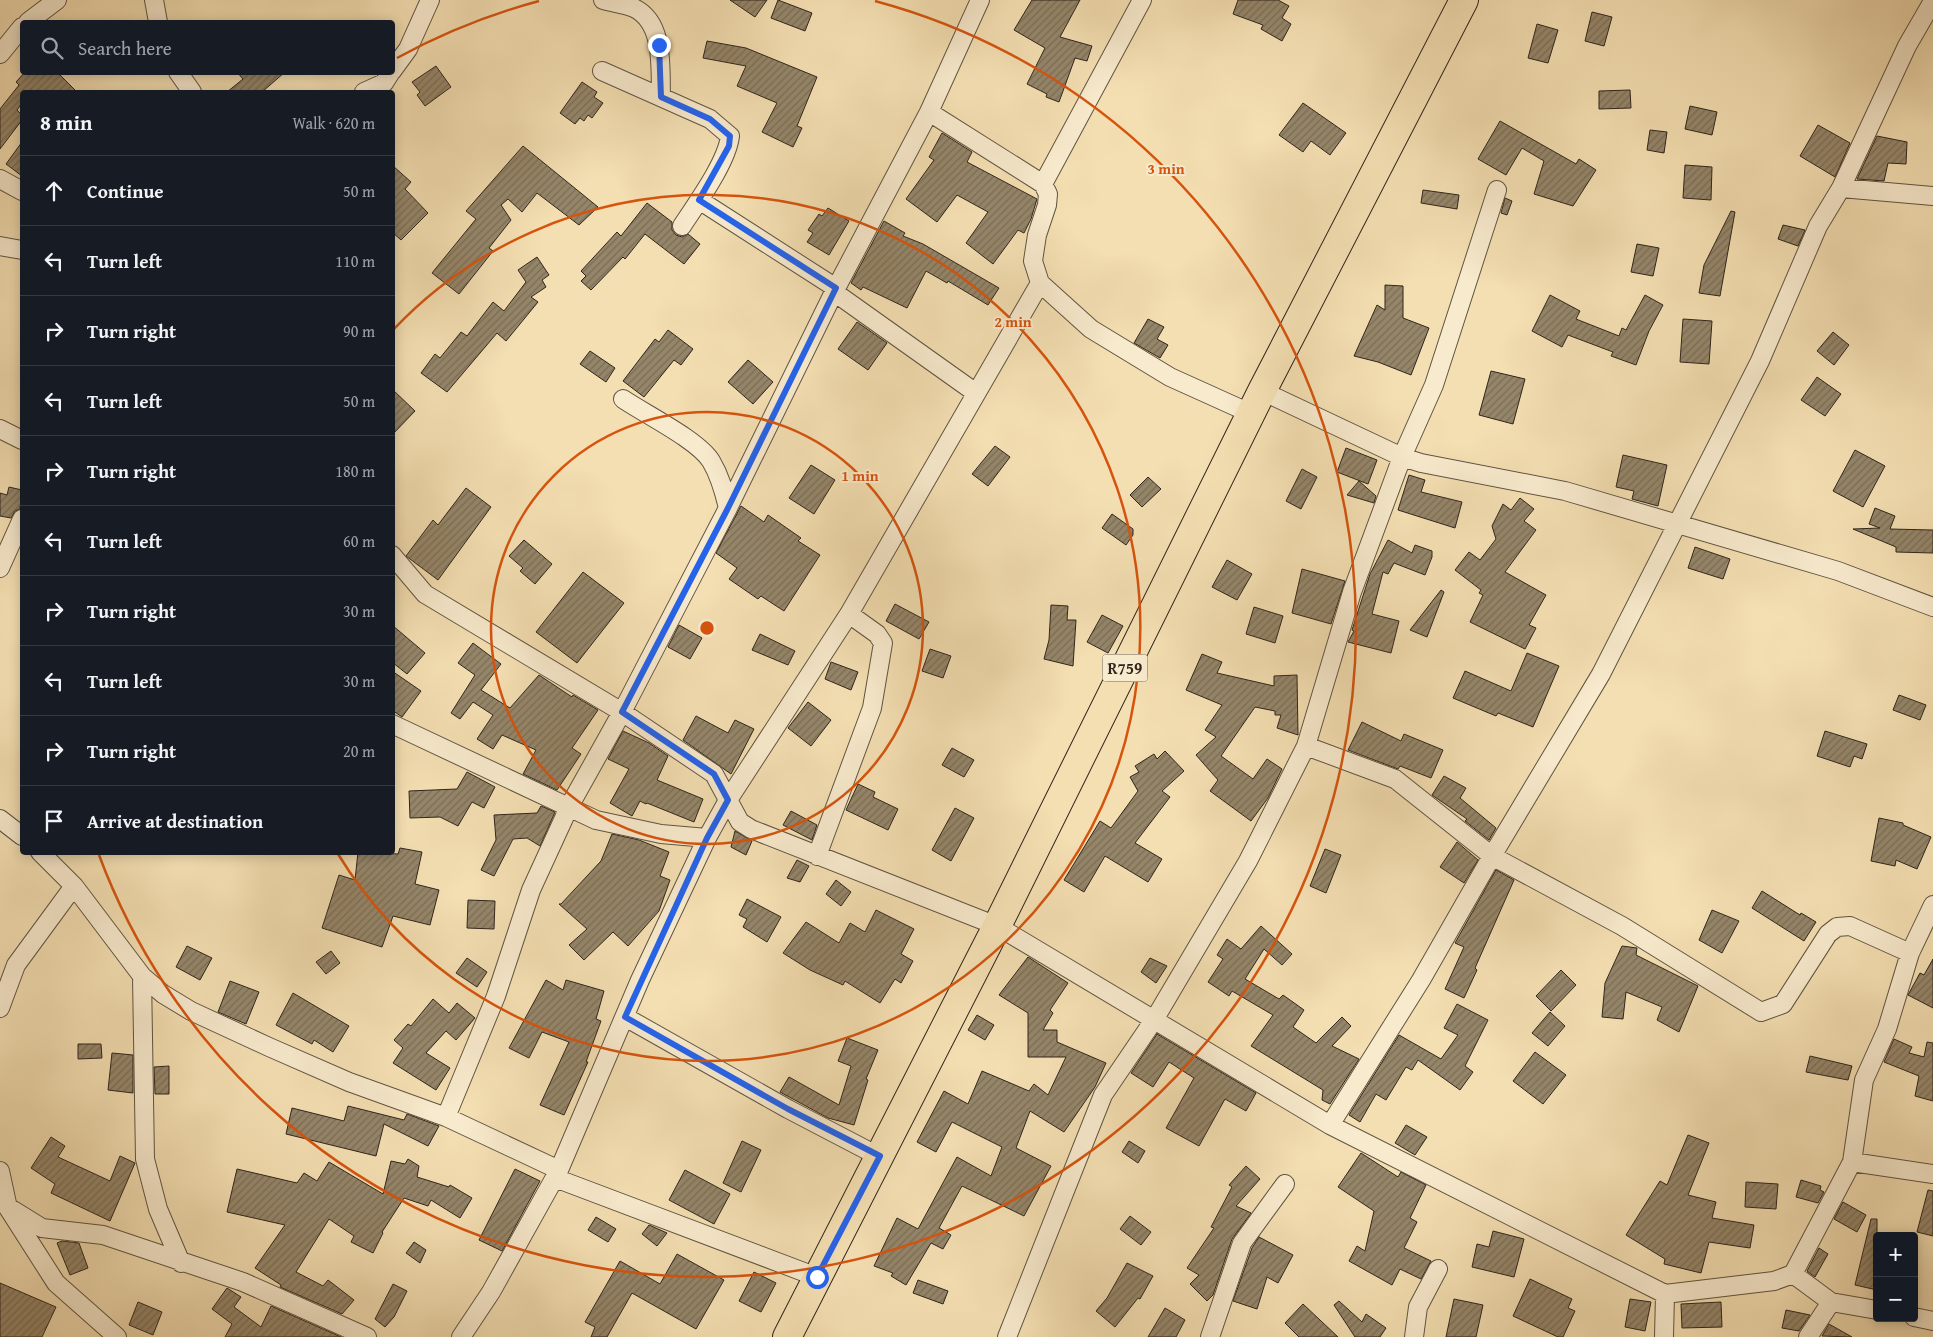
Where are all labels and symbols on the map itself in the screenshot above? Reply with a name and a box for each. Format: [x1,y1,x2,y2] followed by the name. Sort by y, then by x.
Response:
[648,34,671,57] route end
[1147,158,1185,179] text: 3 min
[994,311,1032,332] text: 2 min
[841,465,879,486] text: 1 min
[698,619,716,637] centre of rings
[1102,654,1148,681] road number: R759
[806,1266,829,1289] route start

